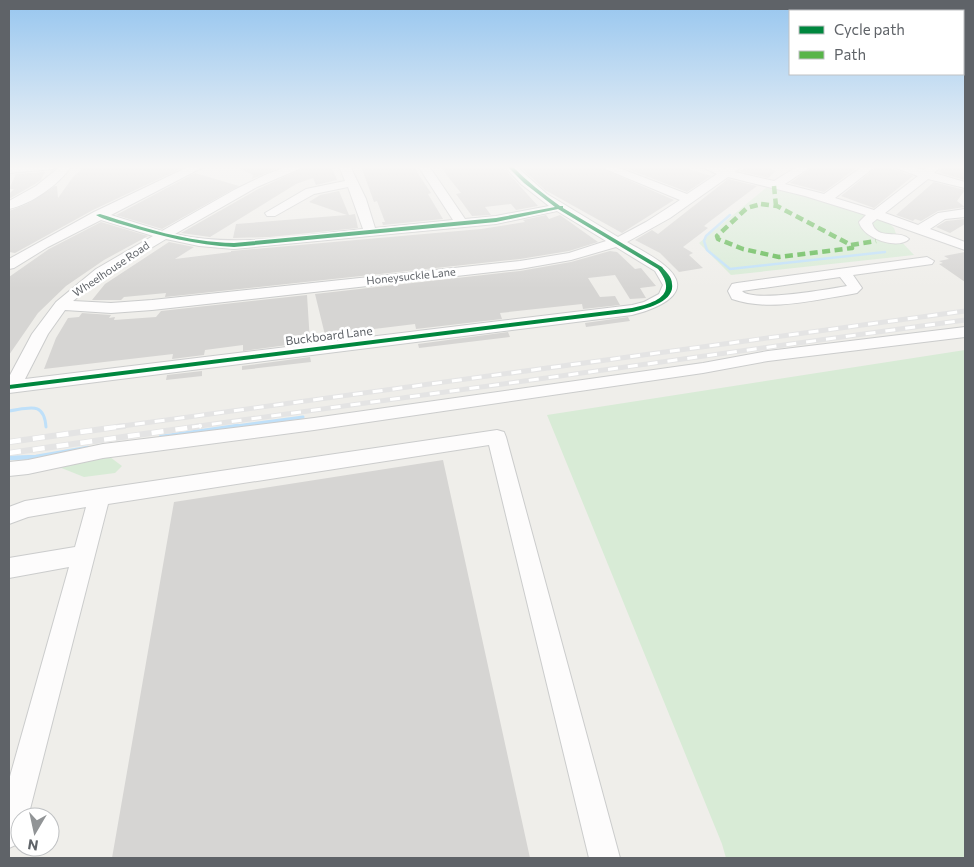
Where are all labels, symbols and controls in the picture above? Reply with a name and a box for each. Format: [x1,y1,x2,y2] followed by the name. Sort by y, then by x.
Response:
[789,10,964,75] legend
[834,20,905,38] text: Cycle path
[834,45,866,63] text: Path
[70,238,151,299] street label: Wheelhouse Road
[366,264,456,287] street label: Honeysuckle Lane
[285,323,373,347] street label: Buckboard Lane
[10,807,60,857] north arrow
[26,836,39,855] text: N

